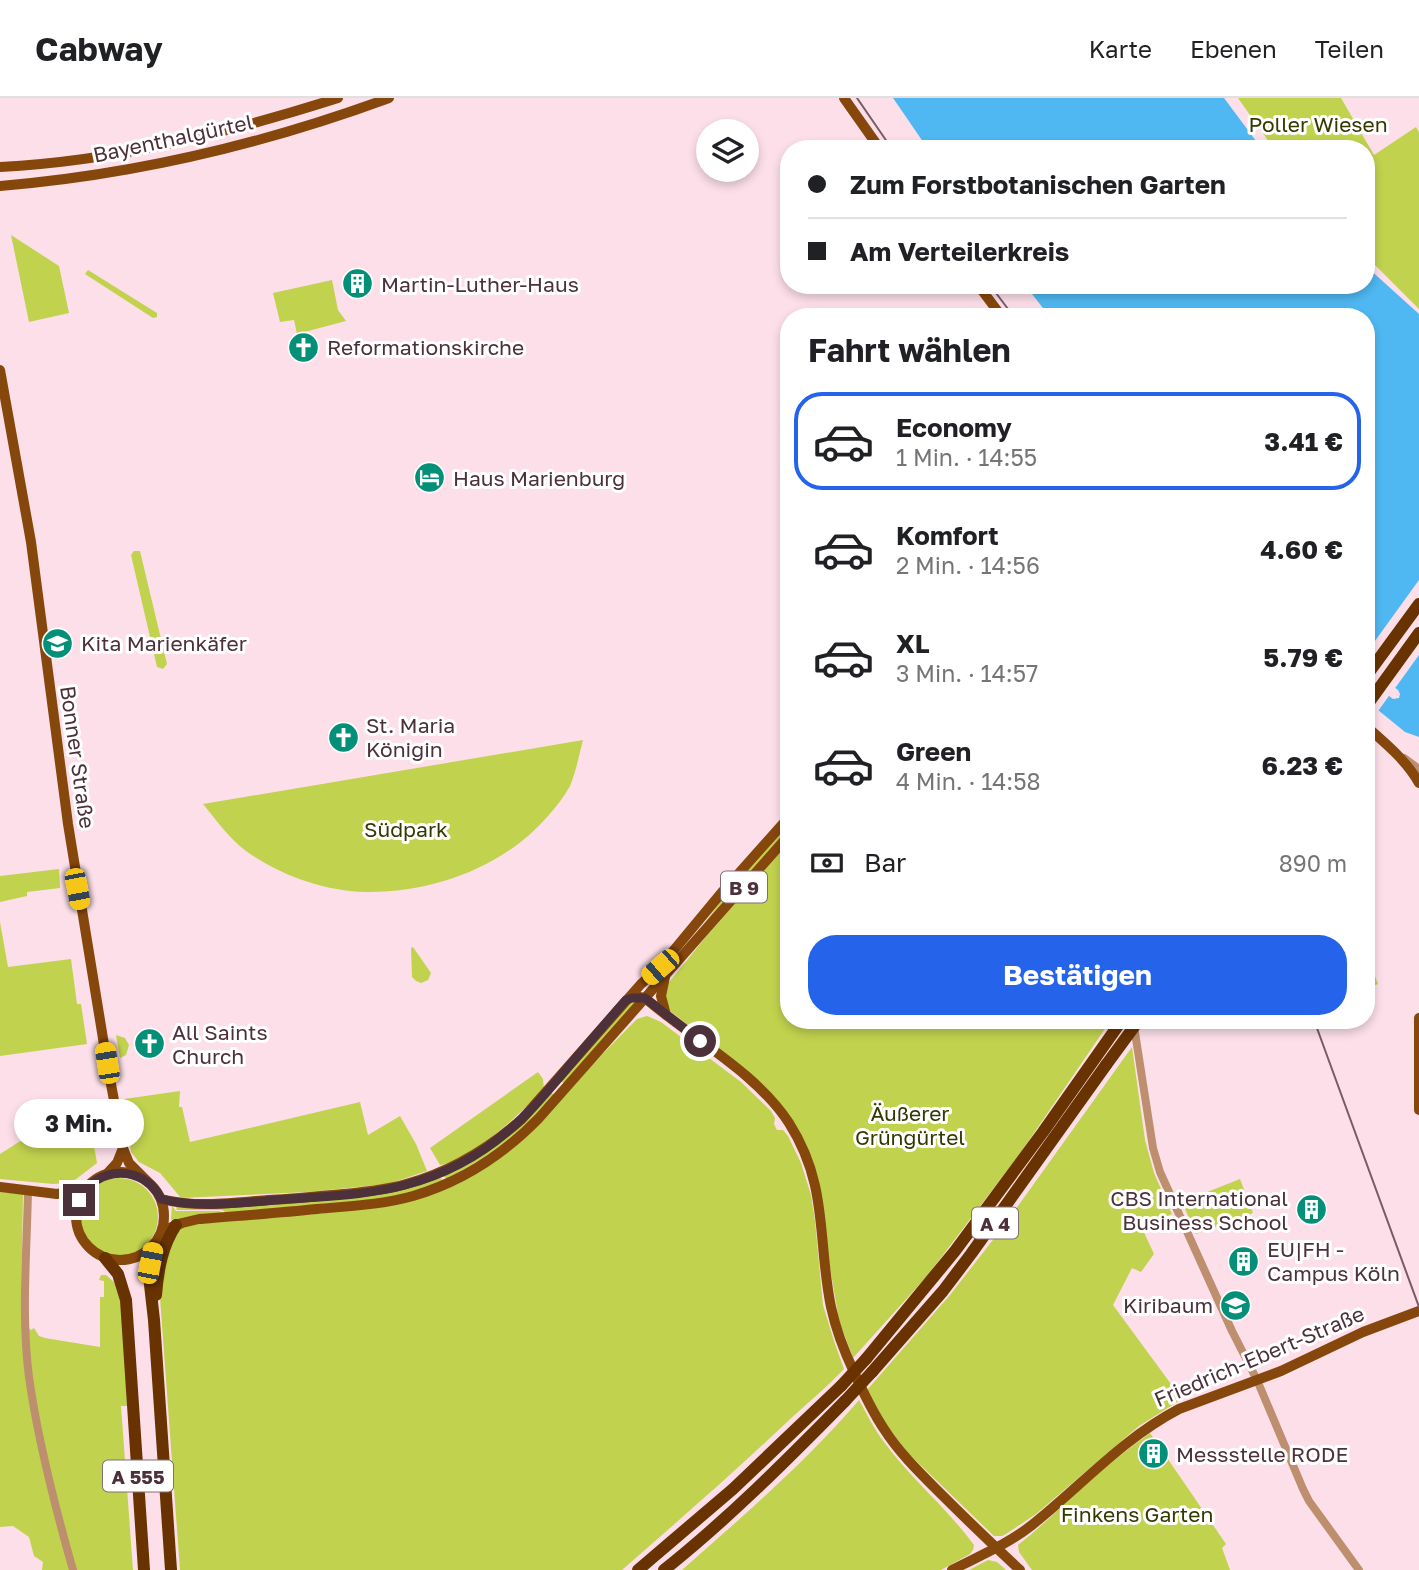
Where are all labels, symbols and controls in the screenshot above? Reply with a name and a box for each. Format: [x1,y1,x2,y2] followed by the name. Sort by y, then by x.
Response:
[35,29,163,68] text: Cabway
[1089,34,1152,63] text: Karte
[1190,34,1277,63] text: Ebenen
[1315,34,1384,63] text: Teilen
[91,108,255,168] street label: Bayenthalgürtel
[1248,111,1388,137] park label: Poller Wiesen
[696,119,759,182] map controls
[696,119,759,182] button: layers
[850,169,1226,200] text: Zum Forstbotanischen Garten
[850,236,1069,267] text: Am Verteilerkreis
[341,267,375,301] building icon: Martin-Luther-Haus
[381,271,579,297] place label: Martin-Luther-Haus
[287,330,321,364] church icon: Reformationskirche
[808,331,1011,369] text: Fahrt wählen
[327,334,524,360] place label: Reformationskirche
[812,410,875,473] icon: car
[896,412,1012,443] text: Economy
[1264,426,1343,457] text: 3.41 €
[896,443,1037,471] text: 1 Min. · 14:55
[413,461,447,495] hotel icon: Haus Marienburg
[453,465,625,491] place label: Haus Marienburg
[812,518,875,581] icon: car
[896,520,999,551] text: Komfort
[1260,534,1343,565] text: 4.60 €
[896,551,1040,579] text: 2 Min. · 14:56
[41,626,75,660] school or university icon: Kita Marienkäfer
[812,626,875,689] icon: car
[896,628,930,659] text: XL
[81,630,247,656] place label: Kita Marienkäfer
[1263,642,1343,673] text: 5.79 €
[896,659,1038,687] text: 3 Min. · 14:57
[55,684,101,830] street label: Bonner Straße
[366,712,455,762] place label: St. Maria Königin
[326,720,360,754] church icon: St. Maria Königin
[812,734,875,797] icon: car
[896,736,971,767] text: Green
[1262,750,1343,781] text: 6.23 €
[896,767,1041,795] text: 4 Min. · 14:58
[364,816,448,842] park label: Südpark
[808,844,846,882] icon: cash
[864,847,906,878] text: Bar
[1279,849,1347,877] text: 890 m
[63,866,92,912] car
[721,872,767,902] road number: B 9
[808,935,1347,1015] button: Bestätigen
[638,945,683,989] car
[172,1019,268,1069] place label: All Saints Church
[684,1025,716,1057] route start
[132,1027,166,1061] church icon: All Saints Church
[94,1041,121,1085] car
[14,1098,144,1148] callout: 3 Min.
[855,1100,965,1150] park label: Äußerer Grüngürtel
[45,1109,113,1137] text: 3 Min.
[63,1184,95,1216] route end
[1110,1185,1288,1235] place label: CBS International Business School
[1294,1193,1328,1227] building icon: CBS International Business School
[972,1208,1018,1238] road number: A 4
[1267,1236,1400,1286] place label: EU|FH - Campus Köln
[136,1240,165,1286] car
[1227,1244,1261,1278] building icon: EU|FH - Campus Köln
[1219,1288,1253,1322] school or university icon: Kiribaum
[1123,1292,1213,1318] place label: Kiribaum
[1150,1300,1368,1412] street label: Friedrich-Ebert-Straße
[1136,1437,1170,1471] building icon: Messstelle RODE
[1176,1441,1348,1467] place label: Messstelle RODE
[103,1460,173,1492] road number: A 555
[1061,1501,1213,1527] park label: Finkens Garten

